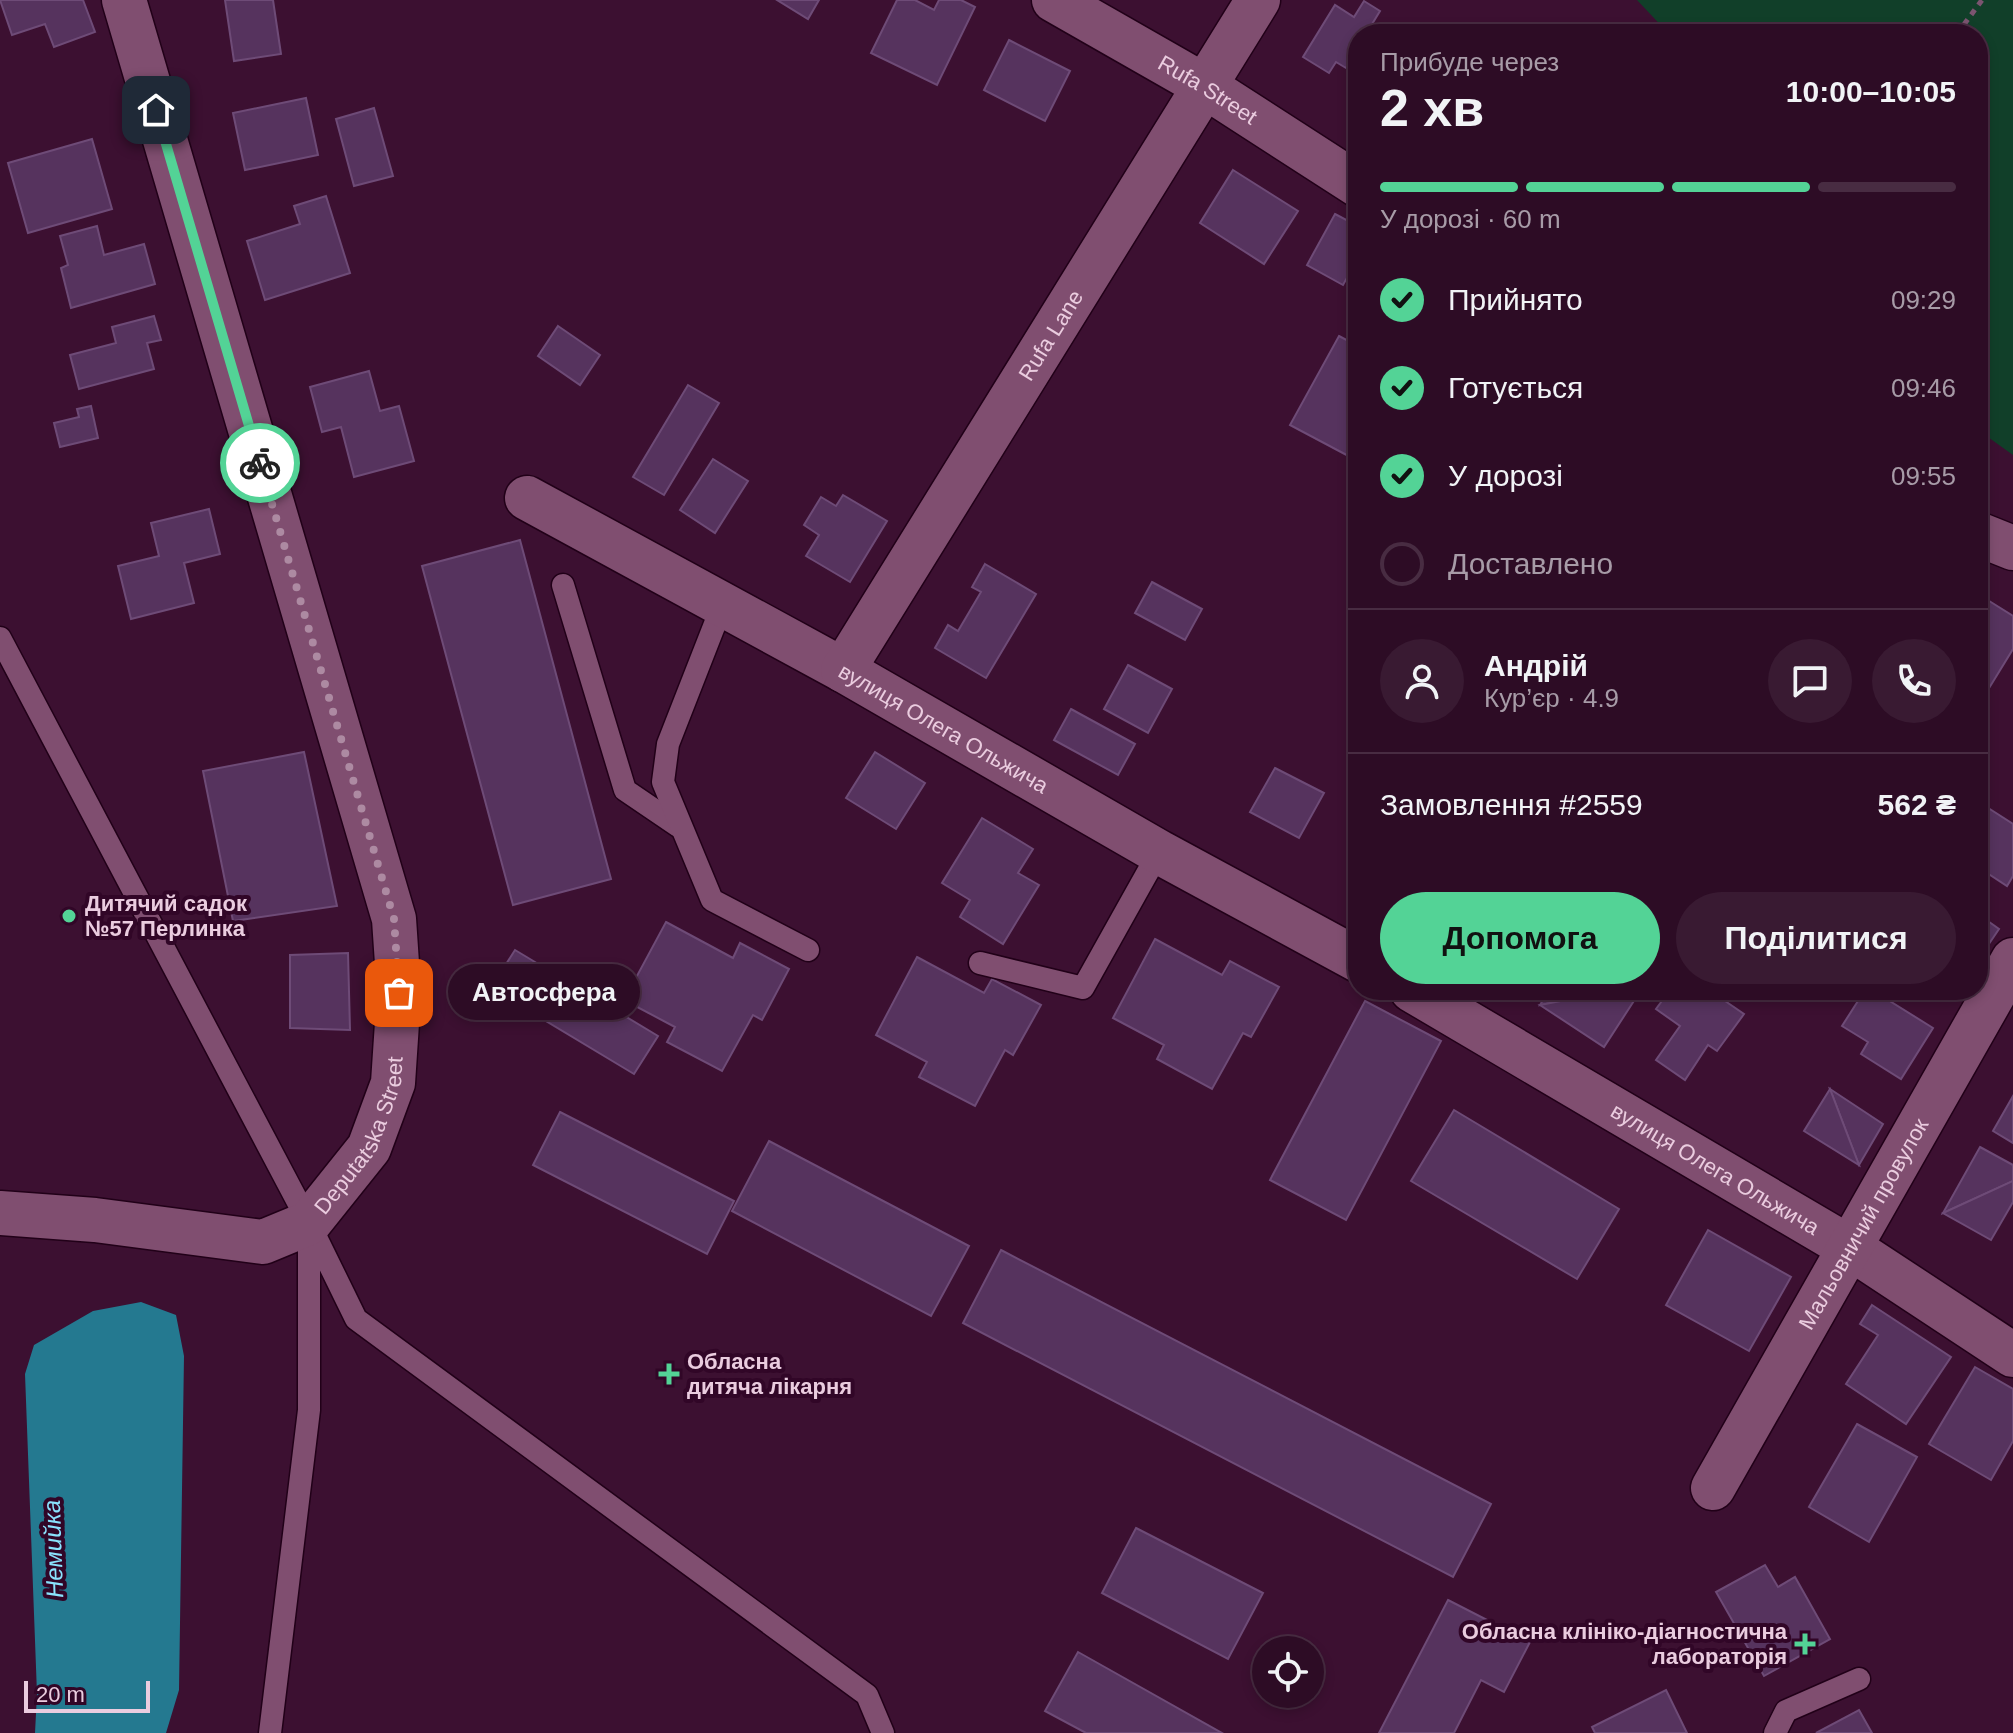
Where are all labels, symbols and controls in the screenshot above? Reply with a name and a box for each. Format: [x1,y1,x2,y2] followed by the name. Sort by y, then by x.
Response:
[1380,47,1559,77] text: Прибуде через
[1154,50,1262,129] street label: Rufa Street
[1786,75,1956,108] text: 10:00–10:05
[122,76,190,144] pin
[1380,79,1484,137] text: 2 хв
[134,88,178,132] icon: home
[1380,204,1561,234] text: У дорозі · 60 m
[1380,278,1424,322] icon: check
[1448,283,1583,316] text: Прийнято
[1013,285,1088,385] street label: Rufa Lane
[1891,285,1956,315] text: 09:29
[1380,366,1424,410] icon: check
[1448,371,1583,404] text: Готується
[1891,373,1956,403] text: 09:46
[220,423,300,503] courier
[238,441,282,485] icon: bike
[1380,454,1424,498] icon: check
[1448,459,1563,492] text: У дорозі
[1891,461,1956,491] text: 09:55
[1448,547,1613,580] text: Доставлено
[1380,639,1464,723] button: person
[1768,639,1852,723] button: chat
[1872,639,1956,723] button: phone
[1484,649,1588,682] text: Андрій
[835,658,1053,798] street label: вулиця Олега Ольжича
[1484,683,1619,713] text: Кур’єр · 4.9
[1380,788,1643,821] text: Замовлення #2559
[1878,788,1956,821] text: 562 ₴
[85,891,248,941] place label: Дитячий садок №57 Перлинка
[1380,892,1660,984] button: Допомога
[1676,892,1956,984] button: Поділитися
[60,907,78,925] marker: Дитячий садок №57 Перлинка
[365,959,433,1027] pin
[447,965,639,1021] callout: Автосфера
[377,971,421,1015] icon: bag
[472,977,616,1007] text: Автосфера
[309,1056,407,1219] street label: Deputatska Street
[1607,1098,1825,1240] street label: вулиця Олега Ольжича
[1793,1113,1933,1334] street label: Мальовничий провулок
[687,1349,852,1399] place label: Обласна дитяча лікарня
[658,1363,680,1385] marker: Обласна дитяча лікарня
[38,1499,68,1599] water label: Немийка
[1462,1619,1788,1669] place label: Обласна клініко-діагностична лабораторія
[1794,1633,1816,1655] marker: Обласна клініко-діагностична лабораторія
[1252,1636,1324,1708] map controls
[1252,1636,1324,1708] button: locate
[24,1677,150,1713] scale bar
[36,1682,85,1707] text: 20 m

